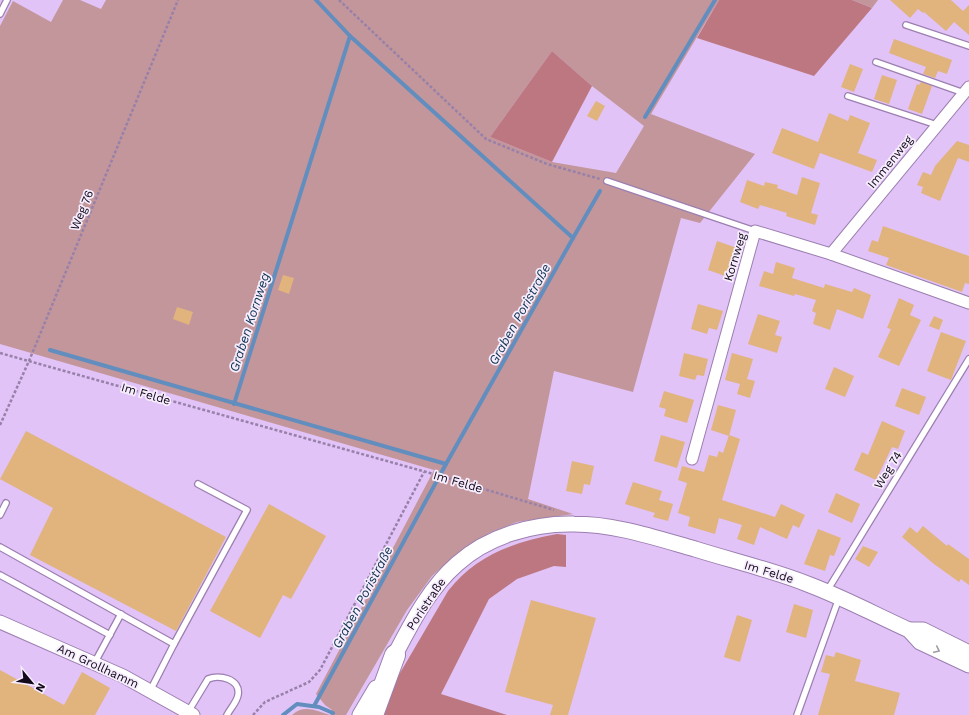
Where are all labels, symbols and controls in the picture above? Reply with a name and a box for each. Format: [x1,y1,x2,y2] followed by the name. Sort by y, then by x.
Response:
[864,132,916,191] street label: Immenweg
[68,188,96,232] street label: Weg 76
[721,230,749,283] street label: Kornweg
[485,261,553,367] water label: Graben Poristraße
[226,271,273,374] water label: Graben Kornweg
[120,380,172,408] street label: Im Felde
[871,449,905,491] street label: Weg 74
[432,468,484,496] street label: Im Felde
[329,544,396,651] water label: Graben Poristraße
[743,558,795,586] street label: Im Felde
[404,575,449,633] street label: Poristraße
[55,641,141,691] street label: Am Grollhamm
[933,645,941,653] one-way arrow
[12,663,52,703] north arrow
[33,681,48,694] text: N

